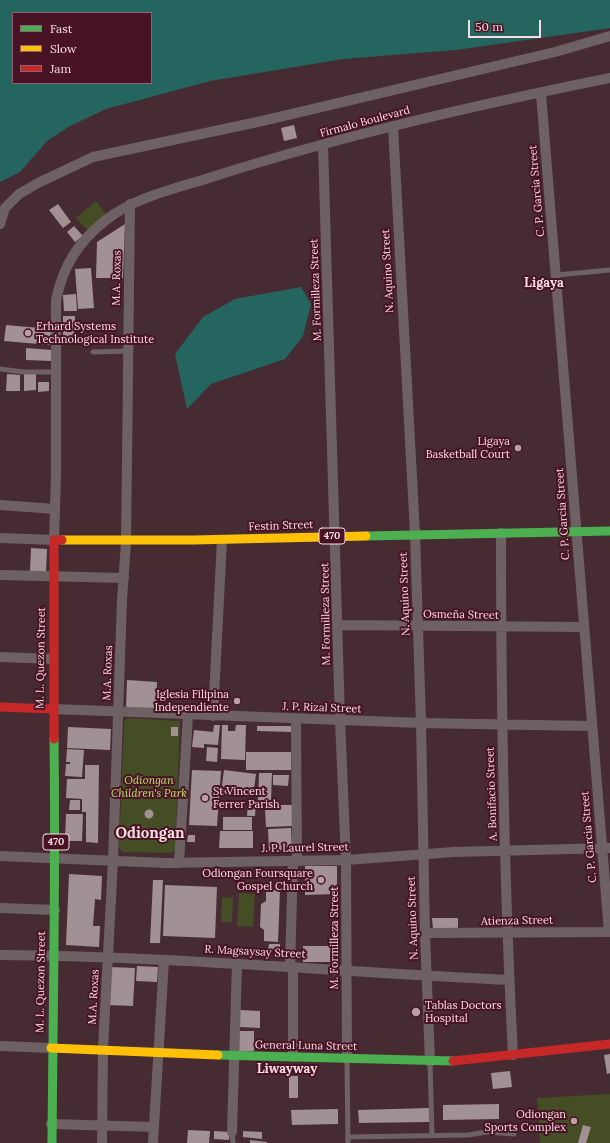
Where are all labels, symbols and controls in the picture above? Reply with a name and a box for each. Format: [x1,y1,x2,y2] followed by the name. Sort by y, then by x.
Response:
[12,12,152,84] legend
[470,12,543,38] scale bar
[475,19,503,34] text: 50 m
[50,21,73,36] text: Fast
[50,41,77,56] text: Slow
[50,61,71,76] text: Jam
[318,104,412,140] street label: Firmalo Boulevard
[526,145,548,237] street label: C. P. Garcia Street
[379,229,397,313] street label: N. Aquino Street
[308,238,324,342] street label: M. Formilleza Street
[110,250,124,306] street label: M.A. Roxas
[524,275,564,291] district label: Ligaya
[36,320,154,346] place label: Erhard Systems Technological Institute
[23,328,33,338] marker: Erhard Systems Technological Institute
[426,435,510,461] place label: Ligaya Basketball Court
[513,443,523,453] marker: Ligaya Basketball Court
[553,468,573,560] street label: C. P. Garcia Street
[248,518,314,534] street label: Festin Street
[319,528,345,544] road number: 470
[397,552,413,636] street label: N. Aquino Street
[319,562,333,666] street label: M. Formilleza Street
[34,607,48,709] street label: M. L. Quezon Street
[423,608,499,622] street label: Osmeña Street
[100,645,116,701] street label: M.A. Roxas
[155,688,229,714] place label: Iglesia Filipina Independiente
[232,696,242,706] marker: Iglesia Filipina Independiente
[282,700,362,716] street label: J. P. Rizal Street
[484,747,500,841] street label: A. Bonifacio Street
[111,774,187,800] park label: Odiongan Children's Park
[213,785,280,811] place label: St Vincent Ferrer Parish
[578,791,600,883] street label: C. P. Garcia Street
[200,793,210,803] marker: St Vincent Ferrer Parish
[115,825,185,843] district label: Odiongan
[43,834,69,850] road number: 470
[261,841,349,855] street label: J. P. Laurel Street
[202,867,313,893] place label: Odiongan Foursquare Gospel Church
[316,875,326,885] marker: Odiongan Foursquare Gospel Church
[405,876,421,960] street label: N. Aquino Street
[328,886,342,990] street label: M. Formilleza Street
[481,914,553,928] street label: Atienza Street
[34,931,48,1033] street label: M. L. Quezon Street
[204,943,306,961] street label: R. Magsaysay Street
[86,969,102,1025] street label: M.A. Roxas
[425,999,501,1025] place label: Tablas Doctors Hospital
[410,1006,422,1018] marker: Tablas Doctors Hospital
[255,1039,357,1053] street label: General Luna Street
[257,1061,317,1077] district label: Liwayway
[484,1108,566,1134] place label: Odiongan Sports Complex
[569,1116,579,1126] marker: Odiongan Sports Complex

